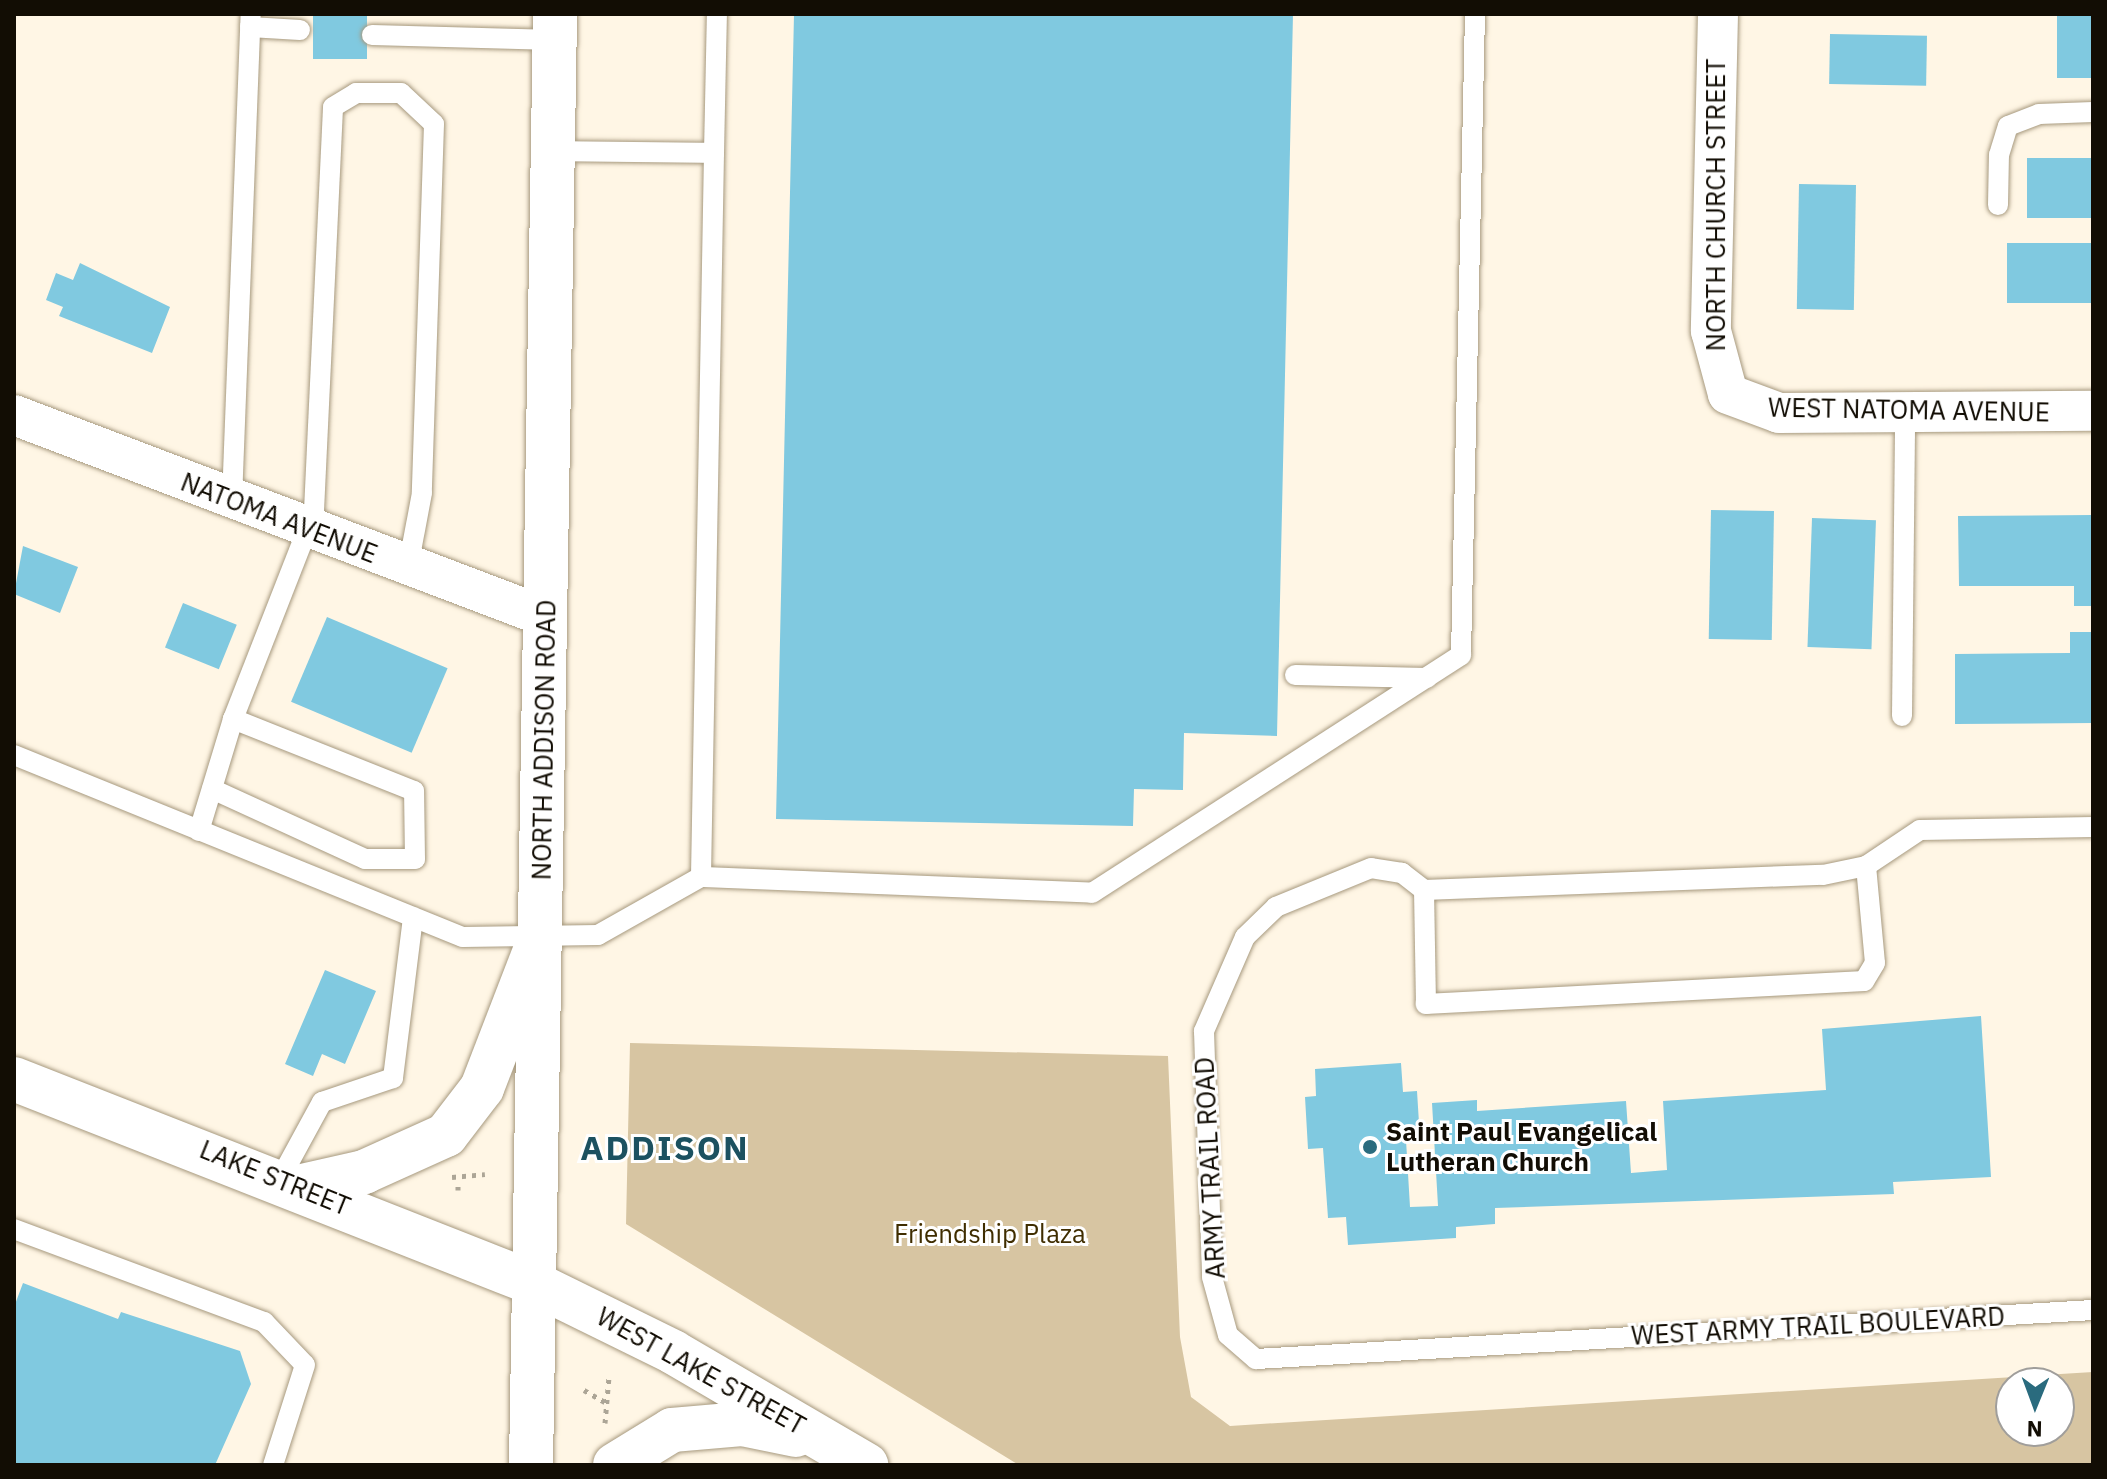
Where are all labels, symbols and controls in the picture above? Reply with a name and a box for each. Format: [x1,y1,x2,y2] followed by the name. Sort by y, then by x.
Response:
[1700,59,1732,351] street label: NORTH CHURCH STREET
[1768,392,2050,428] street label: WEST NATOMA AVENUE
[176,466,382,570] street label: NATOMA AVENUE
[526,599,562,881] street label: NORTH ADDISON ROAD
[1189,1056,1231,1280] street label: ARMY TRAIL ROAD
[1386,1116,1657,1178] place label: Saint Paul Evangelical Lutheran Church
[580,1128,750,1168] district label: ADDISON
[195,1134,355,1222] street label: LAKE STREET
[1361,1138,1379,1156] marker: Saint Paul Evangelical Lutheran Church
[894,1218,1086,1250] park label: Friendship Plaza
[591,1301,811,1441] street label: WEST LAKE STREET
[1630,1301,2006,1351] street label: WEST ARMY TRAIL BOULEVARD
[1995,1367,2075,1447] north arrow
[2026,1415,2043,1444] text: N

